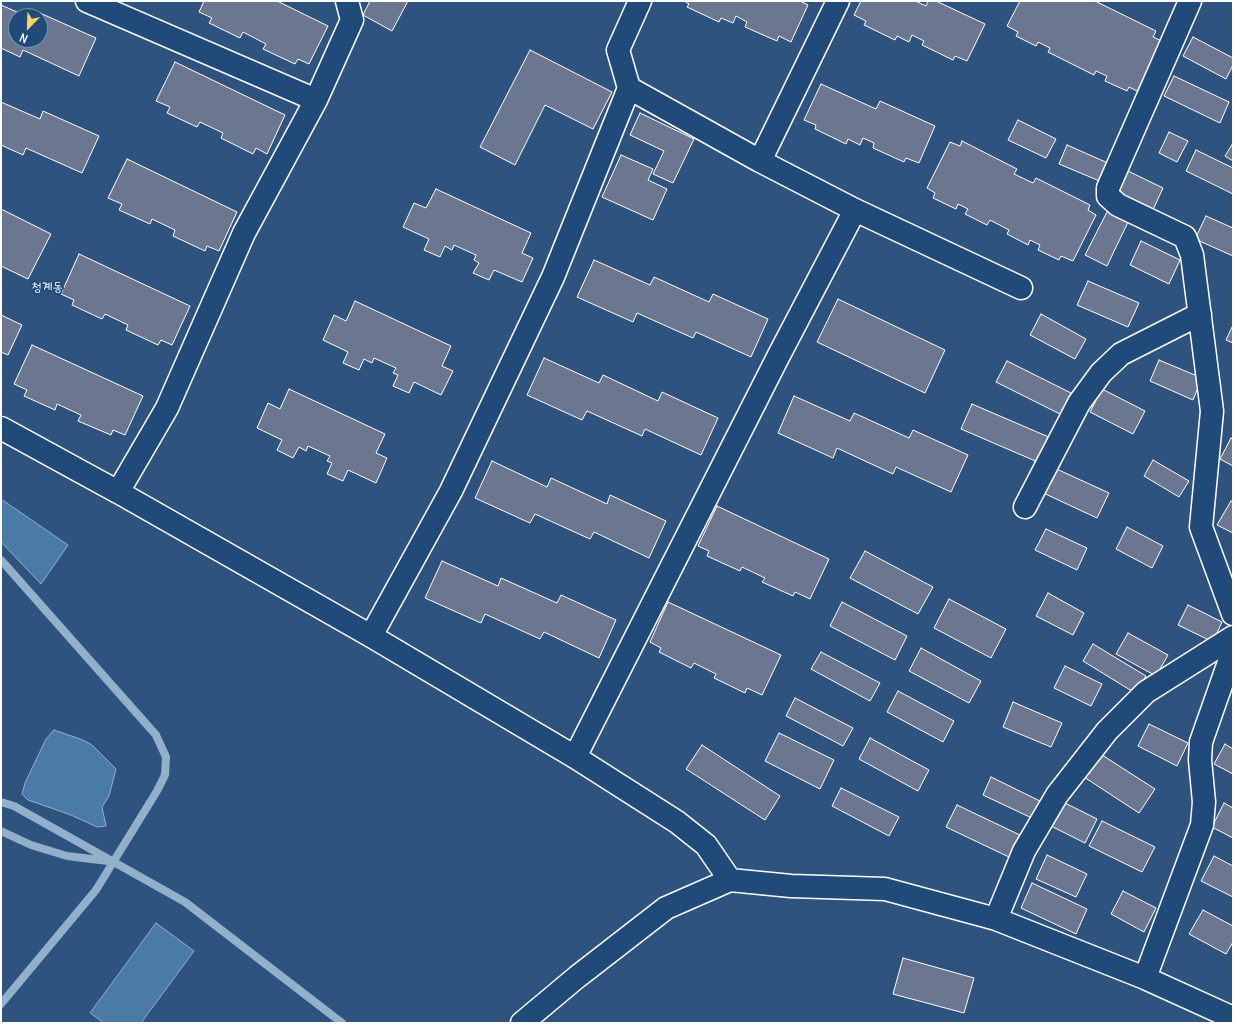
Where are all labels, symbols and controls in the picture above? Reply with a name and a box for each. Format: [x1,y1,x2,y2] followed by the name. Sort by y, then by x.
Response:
[8,8,48,48] north arrow
[17,30,30,46] text: N
[31,279,63,295] district label: 청계동

